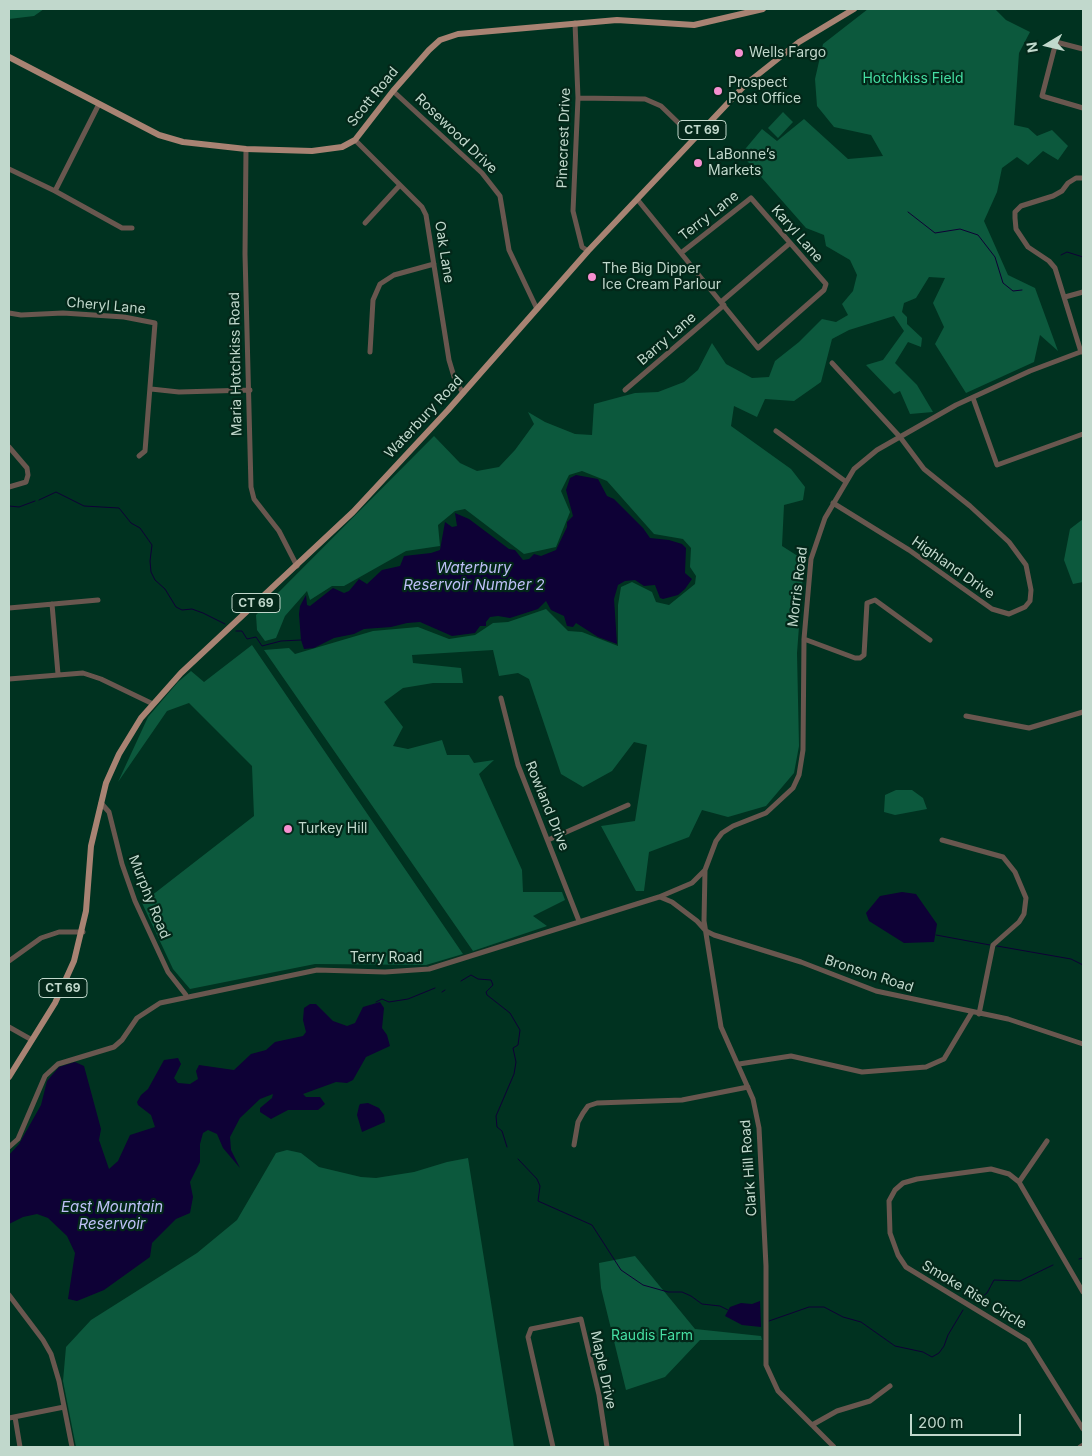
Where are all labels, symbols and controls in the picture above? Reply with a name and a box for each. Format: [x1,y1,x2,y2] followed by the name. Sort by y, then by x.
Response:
[1022,20,1072,70] north arrow
[1022,41,1041,54] text: N
[749,45,826,61] place label: Wells Fargo
[733,47,745,59] marker: Wells Fargo
[344,64,402,130] street label: Scott Road
[862,71,964,87] park label: Hotchkiss Field
[728,75,801,108] place label: Prospect Post Office
[712,85,724,97] marker: Prospect Post Office
[554,87,574,189] street label: Pinecrest Drive
[411,91,501,177] street label: Rosewood Drive
[678,120,726,140] road number: CT 69
[708,147,776,180] place label: LaBonne’s Markets
[692,157,704,169] marker: LaBonne’s Markets
[676,187,742,245] street label: Terry Lane
[768,202,826,266] street label: Karyl Lane
[431,220,457,284] street label: Oak Lane
[602,261,721,294] place label: The Big Dipper Ice Cream Parlour
[586,271,598,283] marker: The Big Dipper Ice Cream Parlour
[226,292,246,436] street label: Maria Hotchkiss Road
[66,294,146,318] street label: Cheryl Lane
[634,309,700,369] street label: Barry Lane
[381,372,467,462] street label: Waterbury Road
[908,533,998,603] street label: Highland Drive
[785,546,811,628] street label: Morris Road
[403,559,545,594] water label: Waterbury Reservoir Number 2
[232,594,280,612] road number: CT 69
[521,759,573,853] street label: Rowland Drive
[298,821,367,837] place label: Turkey Hill
[282,823,294,835] marker: Turkey Hill
[125,853,173,941] street label: Murphy Road
[350,950,422,966] street label: Terry Road
[822,952,916,996] street label: Bronson Road
[39,978,87,998] road number: CT 69
[737,1119,761,1217] street label: Clark Hill Road
[61,1198,163,1233] water label: East Mountain Reservoir
[919,1257,1029,1333] street label: Smoke Rise Circle
[611,1328,693,1344] park label: Raudis Farm
[587,1329,619,1411] street label: Maple Drive
[912,1404,1023,1436] scale bar
[918,1413,963,1432] text: 200 m

